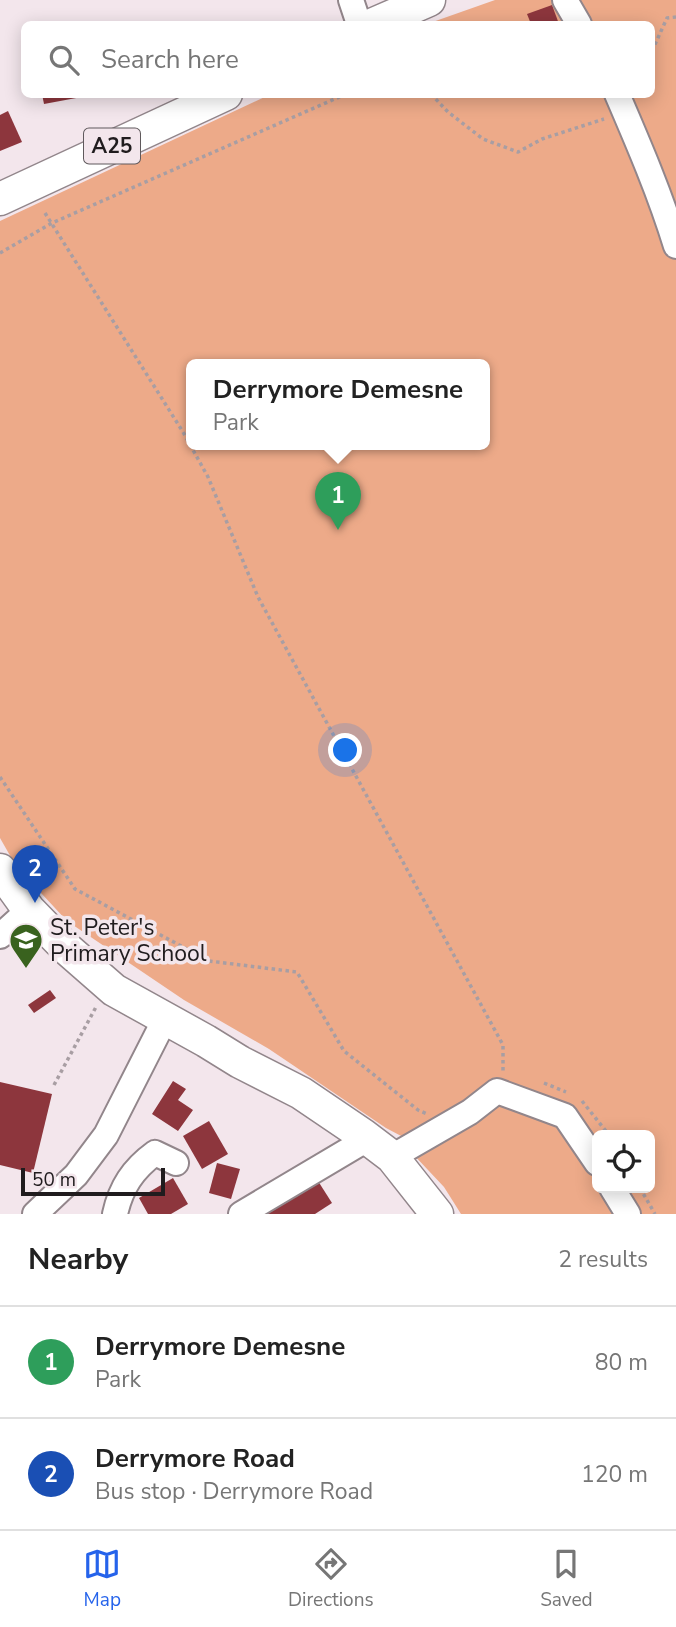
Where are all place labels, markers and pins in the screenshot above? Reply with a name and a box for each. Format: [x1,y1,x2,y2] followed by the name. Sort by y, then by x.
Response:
[315,472,361,530] pin: 1
[12,845,58,903] pin: 2
[50,912,207,969] place label: St. Peter's Primary School
[7,921,45,970] school or university icon: St. Peter's Primary School

